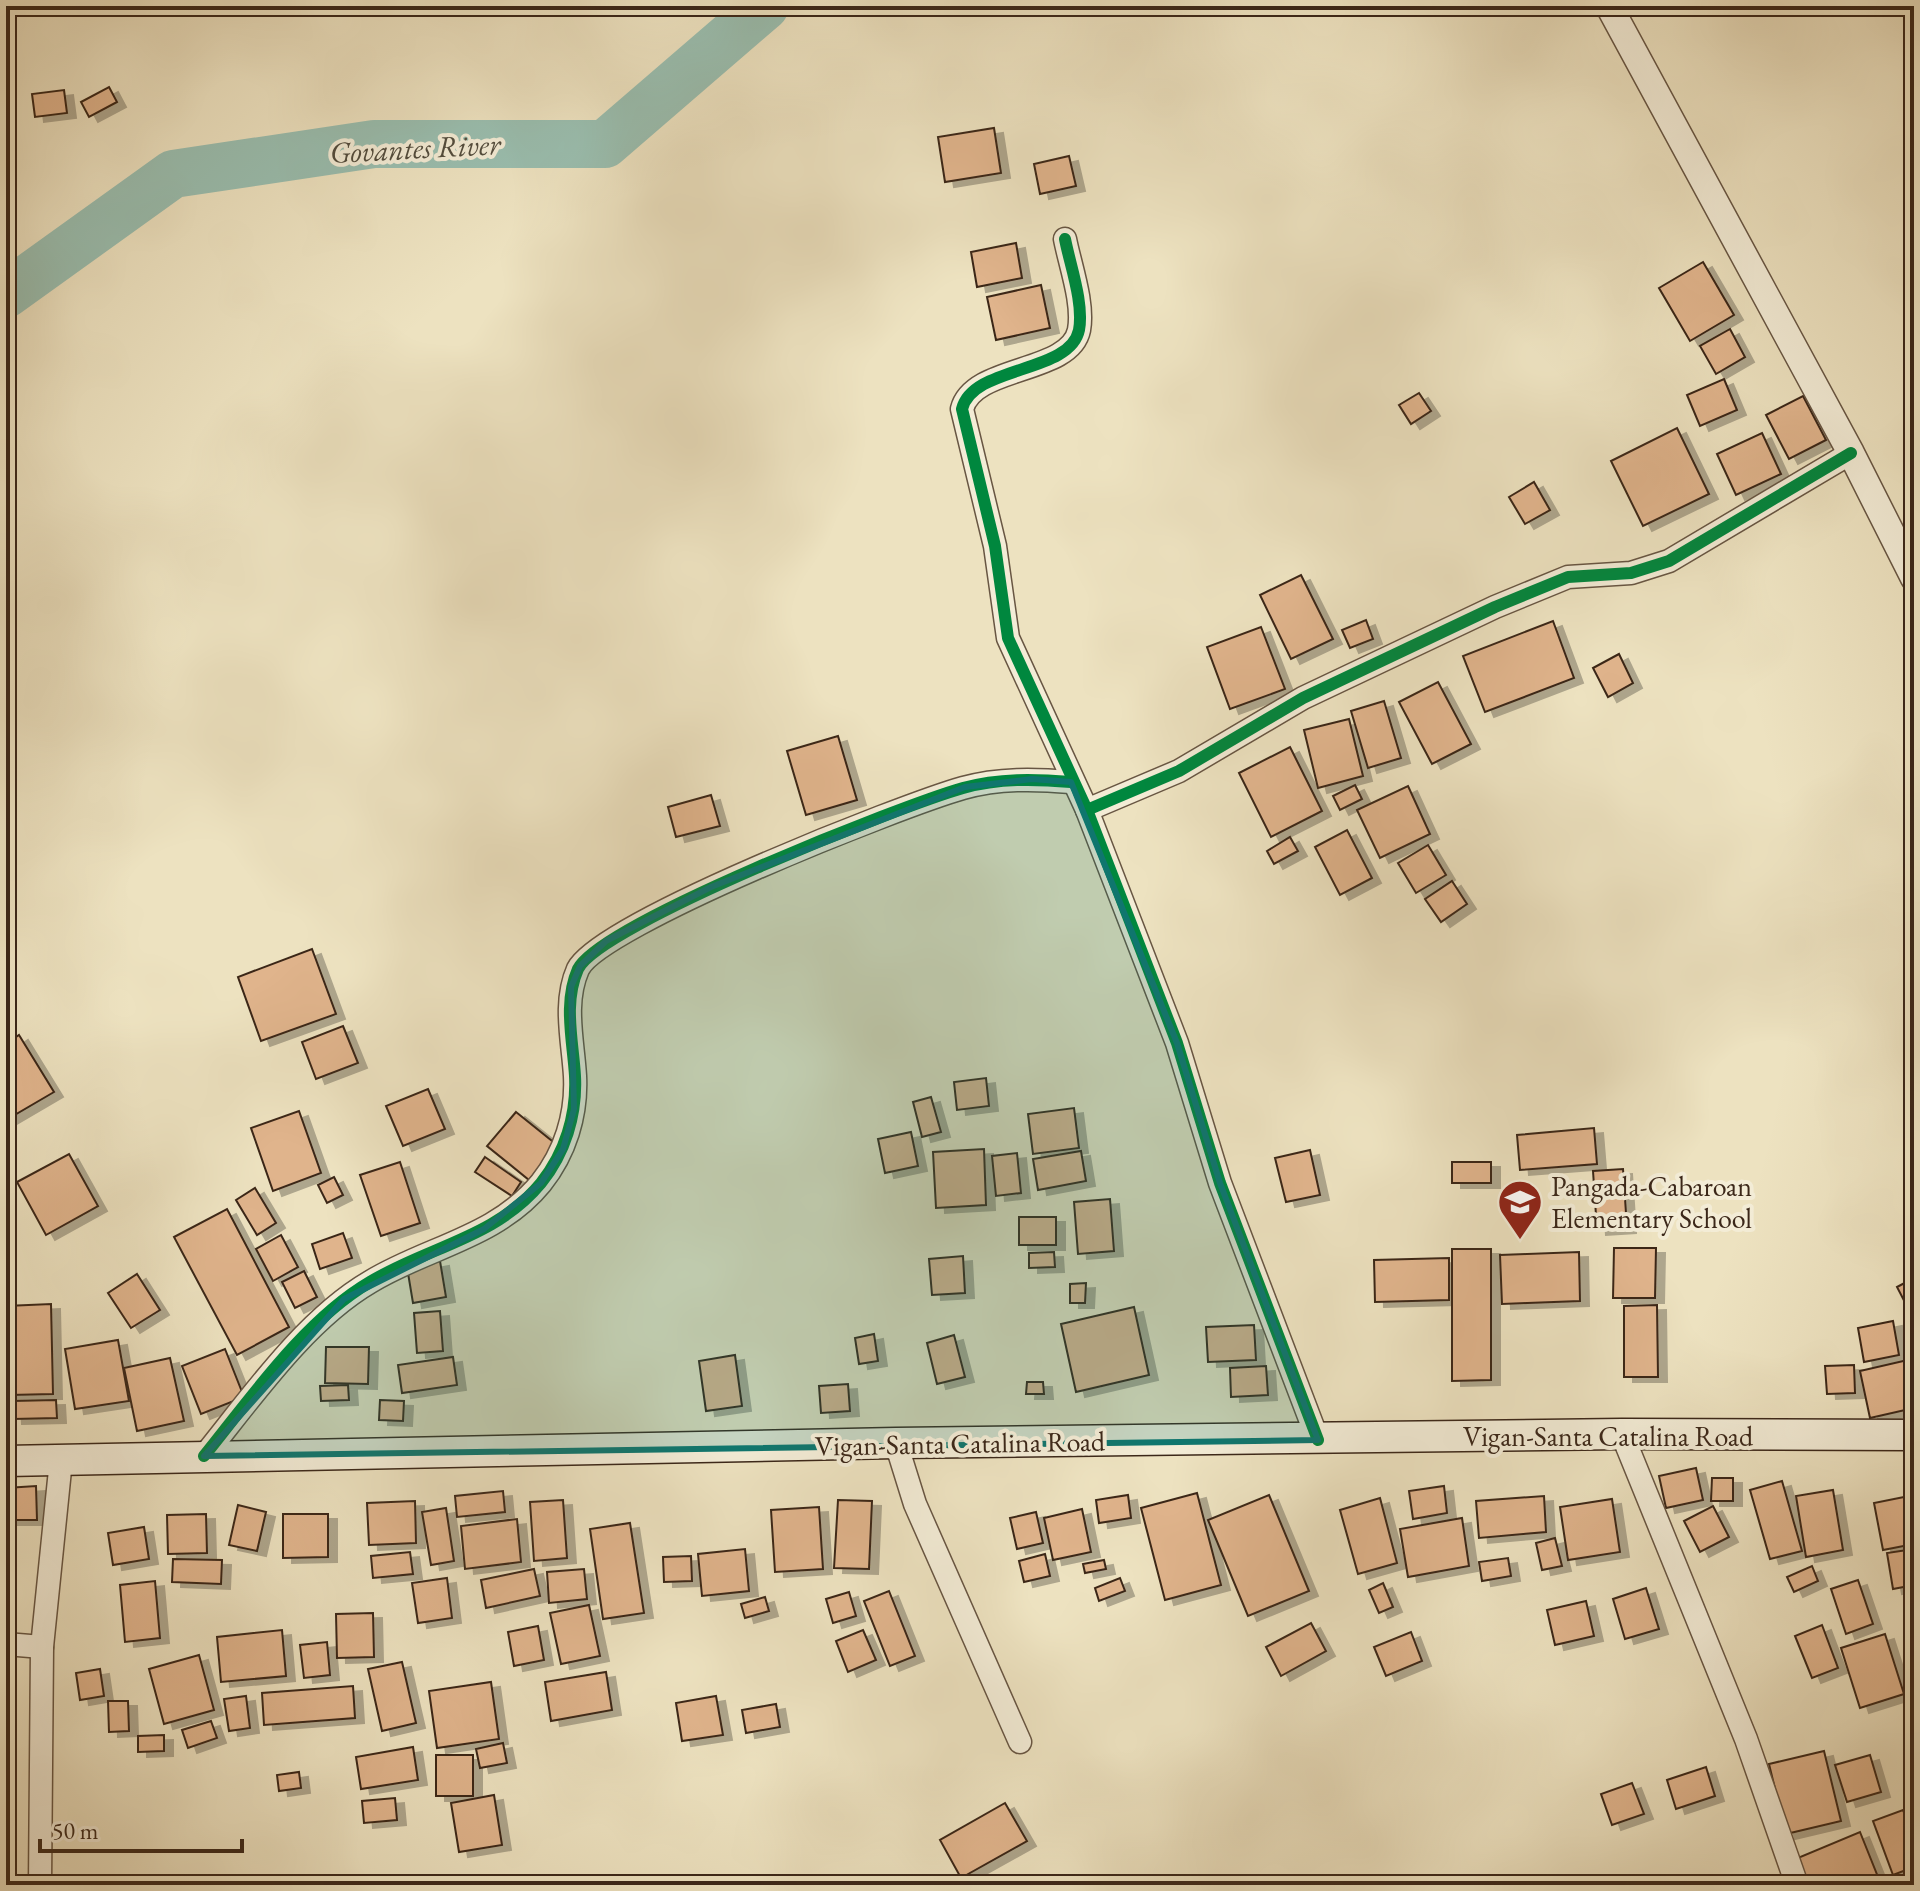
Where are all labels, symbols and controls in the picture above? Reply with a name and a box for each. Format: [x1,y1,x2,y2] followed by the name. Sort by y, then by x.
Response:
[329,124,503,172] water label: Govantes River
[1551,1168,1752,1236] place label: Pangada-Cabaroan Elementary School
[1496,1178,1544,1241] school or university icon: Pangada-Cabaroan Elementary School
[1463,1418,1754,1454] street label: Vigan-Santa Catalina Road
[815,1422,1106,1464] street label: Vigan-Santa Catalina Road
[40,1803,242,1853] scale bar
[52,1815,99,1846] text: 50 m

